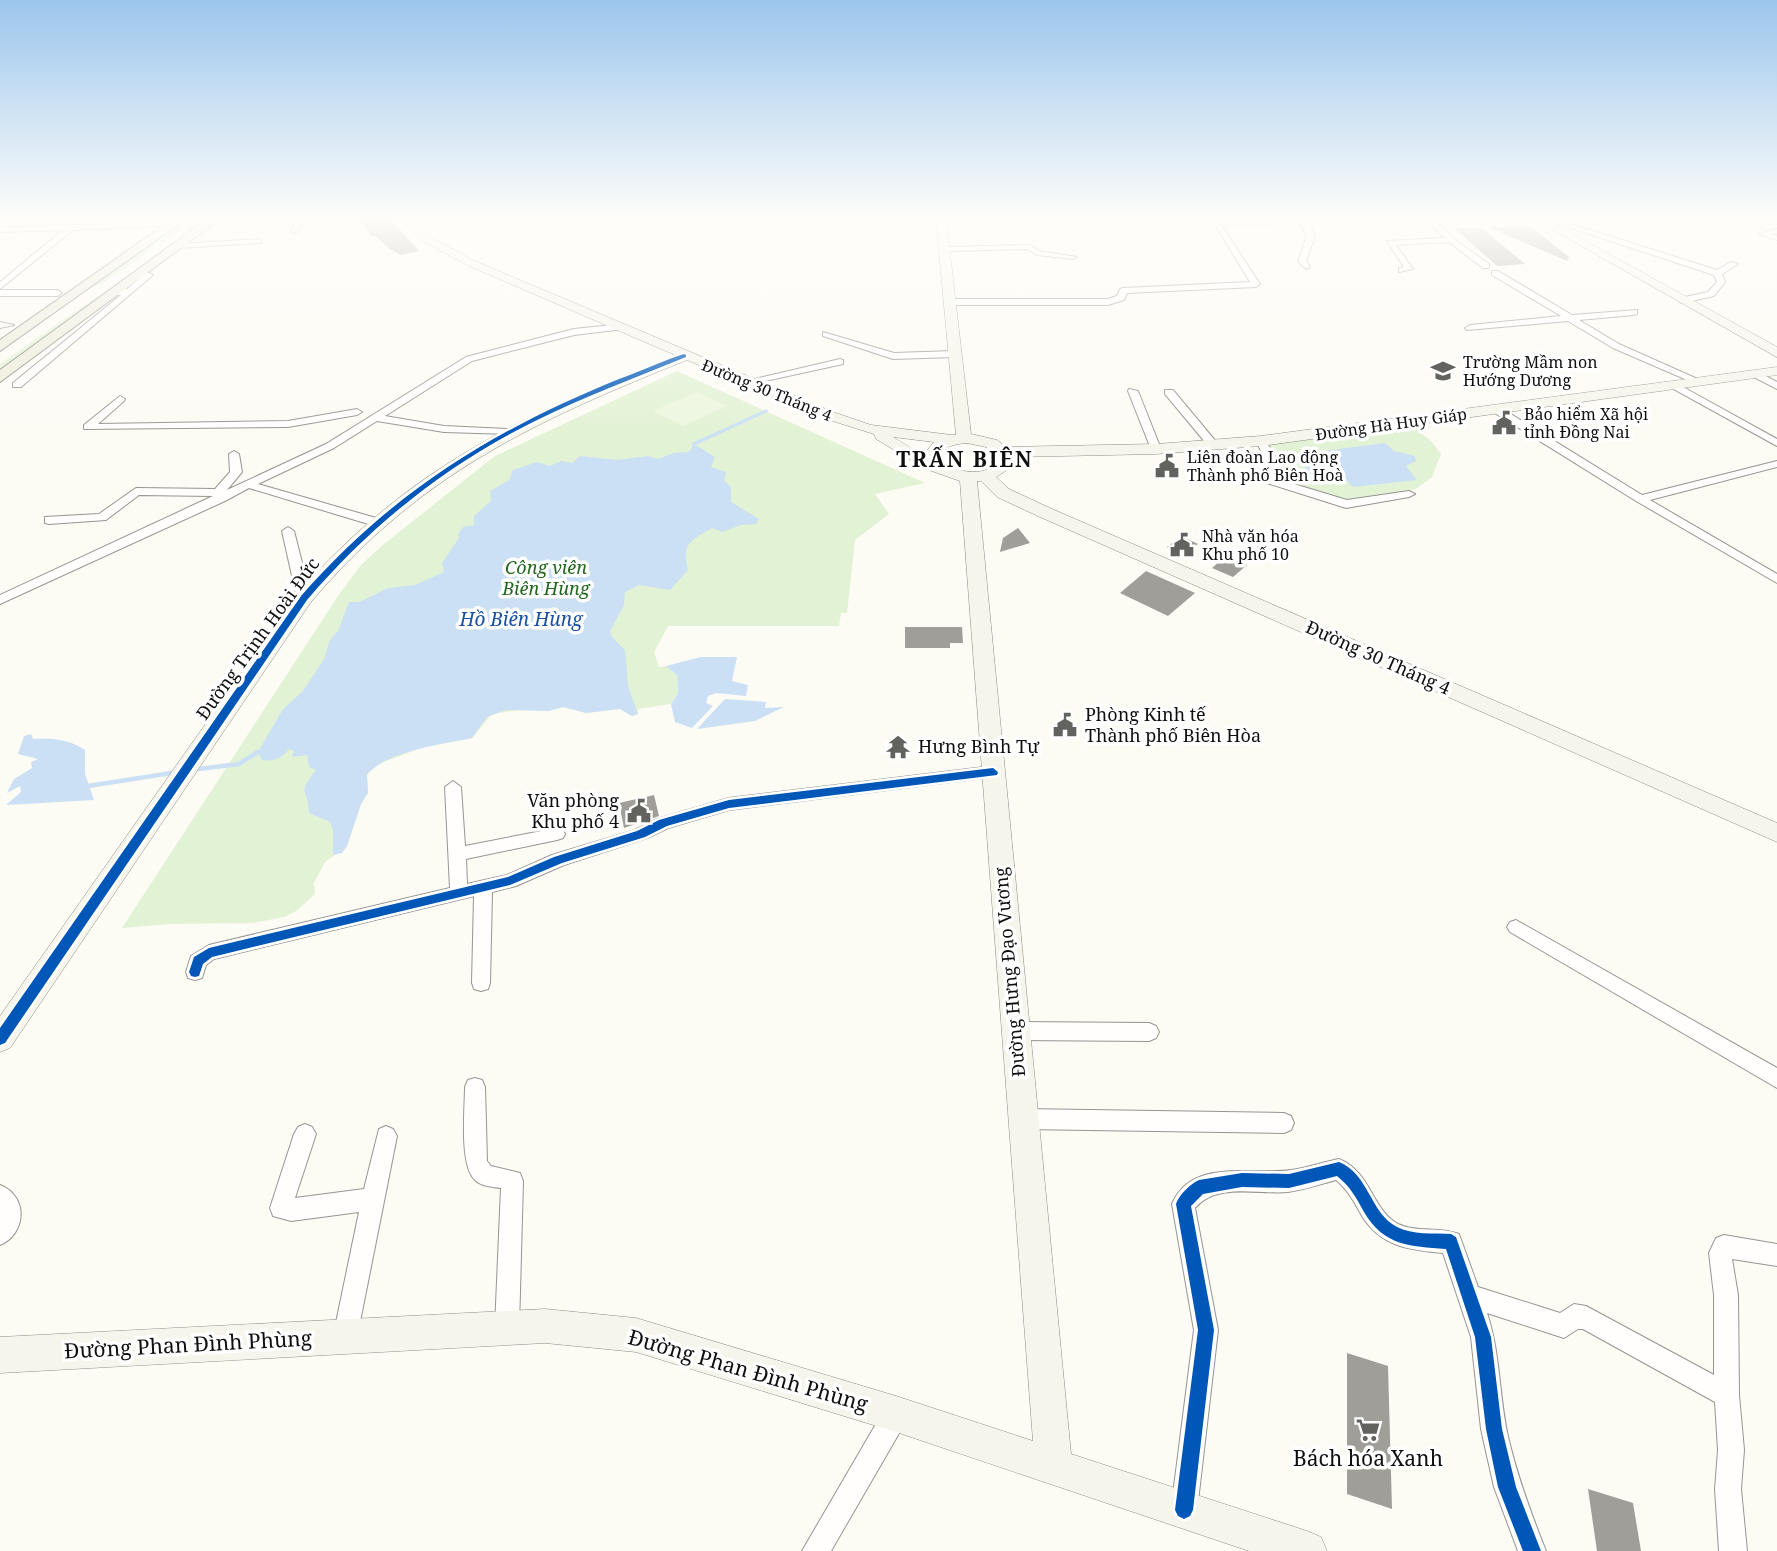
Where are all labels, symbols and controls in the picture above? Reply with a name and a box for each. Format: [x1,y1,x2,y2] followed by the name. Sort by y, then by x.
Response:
[1463,351,1597,391] place label: Trường Mầm non Hướng Dương
[699,354,835,426] street label: Đường 30 Tháng 4
[1429,357,1457,385] school or university icon: Trường Mầm non Hướng Dương
[1314,402,1468,446] street label: Đường Hà Huy Giáp
[1524,403,1648,443] place label: Bảo hiểm Xã hội tỉnh Đồng Nai
[1490,409,1518,437] public building icon: Bảo hiểm Xã hội tỉnh Đồng Nai
[896,445,1034,473] district label: TRẤN BIÊN
[1187,446,1344,486] place label: Liên đoàn Lao động Thành phố Biên Hoà
[1153,452,1181,480] public building icon: Liên đoàn Lao động Thành phố Biên Hoà
[1202,525,1299,565] place label: Nhà văn hóa Khu phố 10
[1168,531,1196,559] public building icon: Nhà văn hóa Khu phố 10
[190,552,324,724] street label: Đường Trịnh Hoài Đức
[501,555,591,600] park label: Công viên Biên Hùng
[458,606,584,632] water label: Hồ Biên Hùng
[1302,614,1455,700] street label: Đường 30 Tháng 4
[1085,702,1261,747] place label: Phòng Kinh tế Thành phố Biên Hòa
[1051,711,1079,739] public building icon: Phòng Kinh tế Thành phố Biên Hòa
[884,733,912,761] temple icon: Hưng Bình Tự
[918,734,1040,758] place label: Hưng Bình Tự
[527,788,619,833] place label: Văn phòng Khu phố 4
[625,797,653,825] public building icon: Văn phòng Khu phố 4
[988,866,1030,1078] street label: Đường Hưng Đạo Vương
[625,1322,872,1418] street label: Đường Phan Đình Phùng
[63,1323,313,1364] street label: Đường Phan Đình Phùng
[1354,1416,1382,1444] supermarket icon: Bách hóa Xanh
[1293,1444,1443,1472] place label: Bách hóa Xanh

